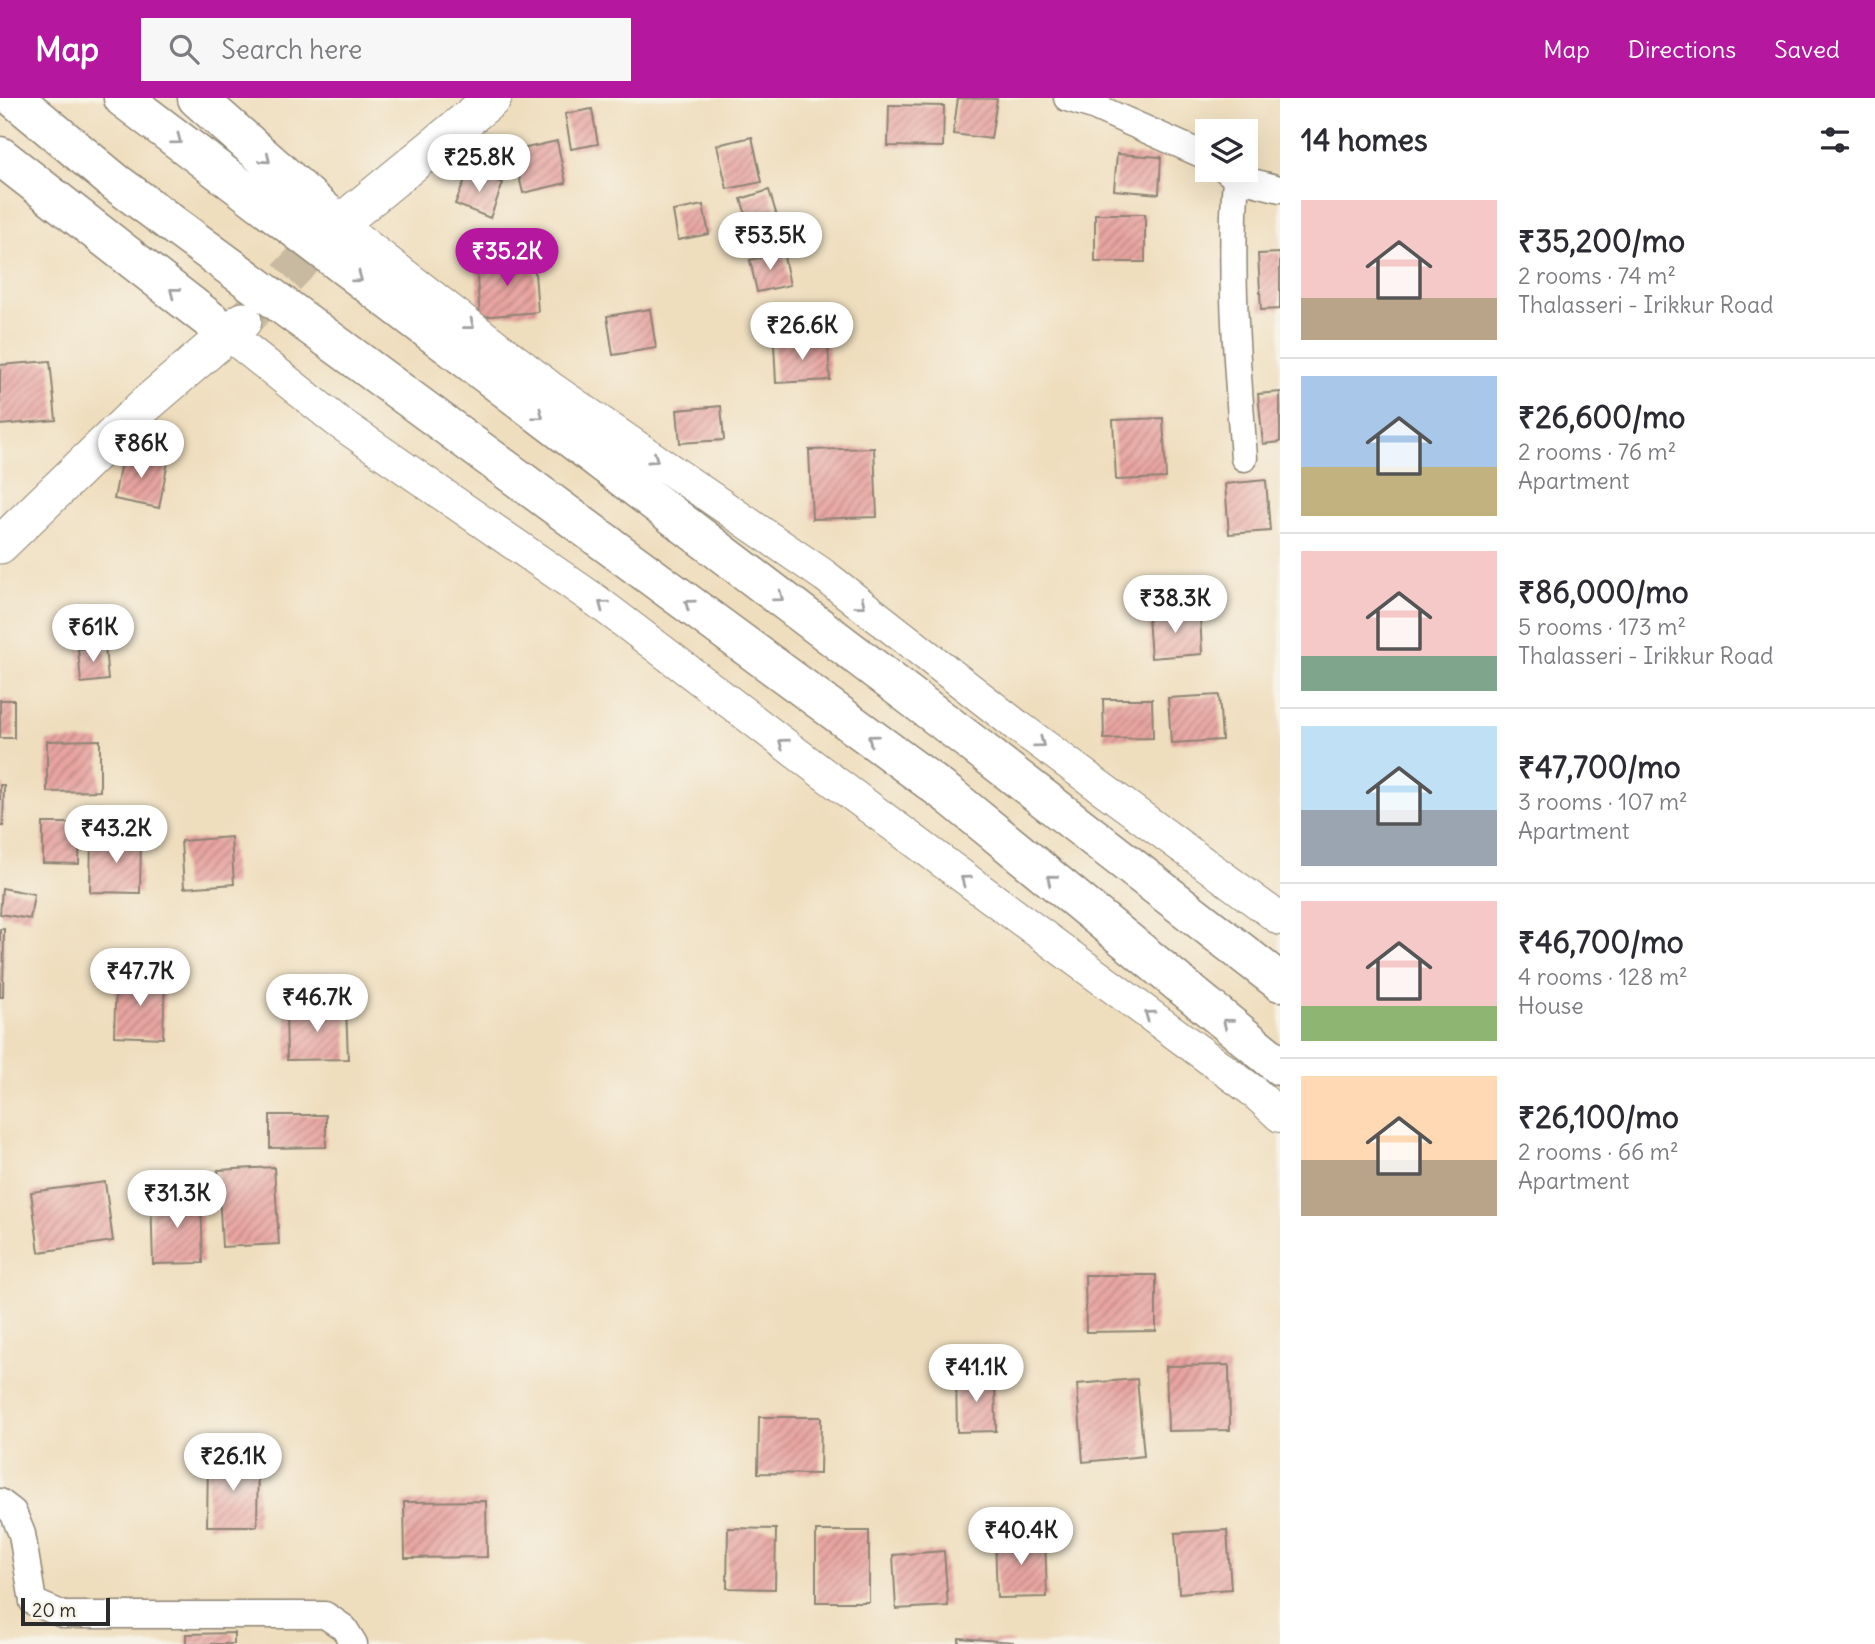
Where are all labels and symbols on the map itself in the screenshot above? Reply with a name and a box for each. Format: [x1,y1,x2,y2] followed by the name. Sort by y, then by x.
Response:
[169,132,181,145] one-way arrow
[422,134,536,194] pin: ₹25.8K
[258,151,271,163] one-way arrow
[713,212,827,272] pin: ₹53.5K
[450,228,564,288] pin: ₹35.2K
[350,269,363,282] one-way arrow
[169,288,182,300] one-way arrow
[745,302,859,362] pin: ₹26.6K
[463,317,475,330] one-way arrow
[532,407,544,420] one-way arrow
[100,420,182,480] pin: ₹86K
[647,451,660,464] one-way arrow
[1118,575,1232,635] pin: ₹38.3K
[771,588,784,601] one-way arrow
[853,595,865,608] one-way arrow
[684,599,697,612] one-way arrow
[598,601,610,614] one-way arrow
[52,604,134,664] pin: ₹61K
[867,734,880,747] one-way arrow
[1033,735,1045,747] one-way arrow
[779,739,791,752] one-way arrow
[59,806,173,865] pin: ₹43.2K
[1047,875,1060,887] one-way arrow
[961,876,973,888] one-way arrow
[83,948,197,1008] pin: ₹47.7K
[260,974,374,1034] pin: ₹46.7K
[1144,1011,1156,1023] one-way arrow
[1223,1019,1236,1031] one-way arrow
[120,1170,234,1230] pin: ₹31.3K
[919,1344,1033,1404] pin: ₹41.1K
[176,1434,290,1493] pin: ₹26.1K
[964,1508,1078,1567] pin: ₹40.4K
[21,1595,110,1627] scale bar

